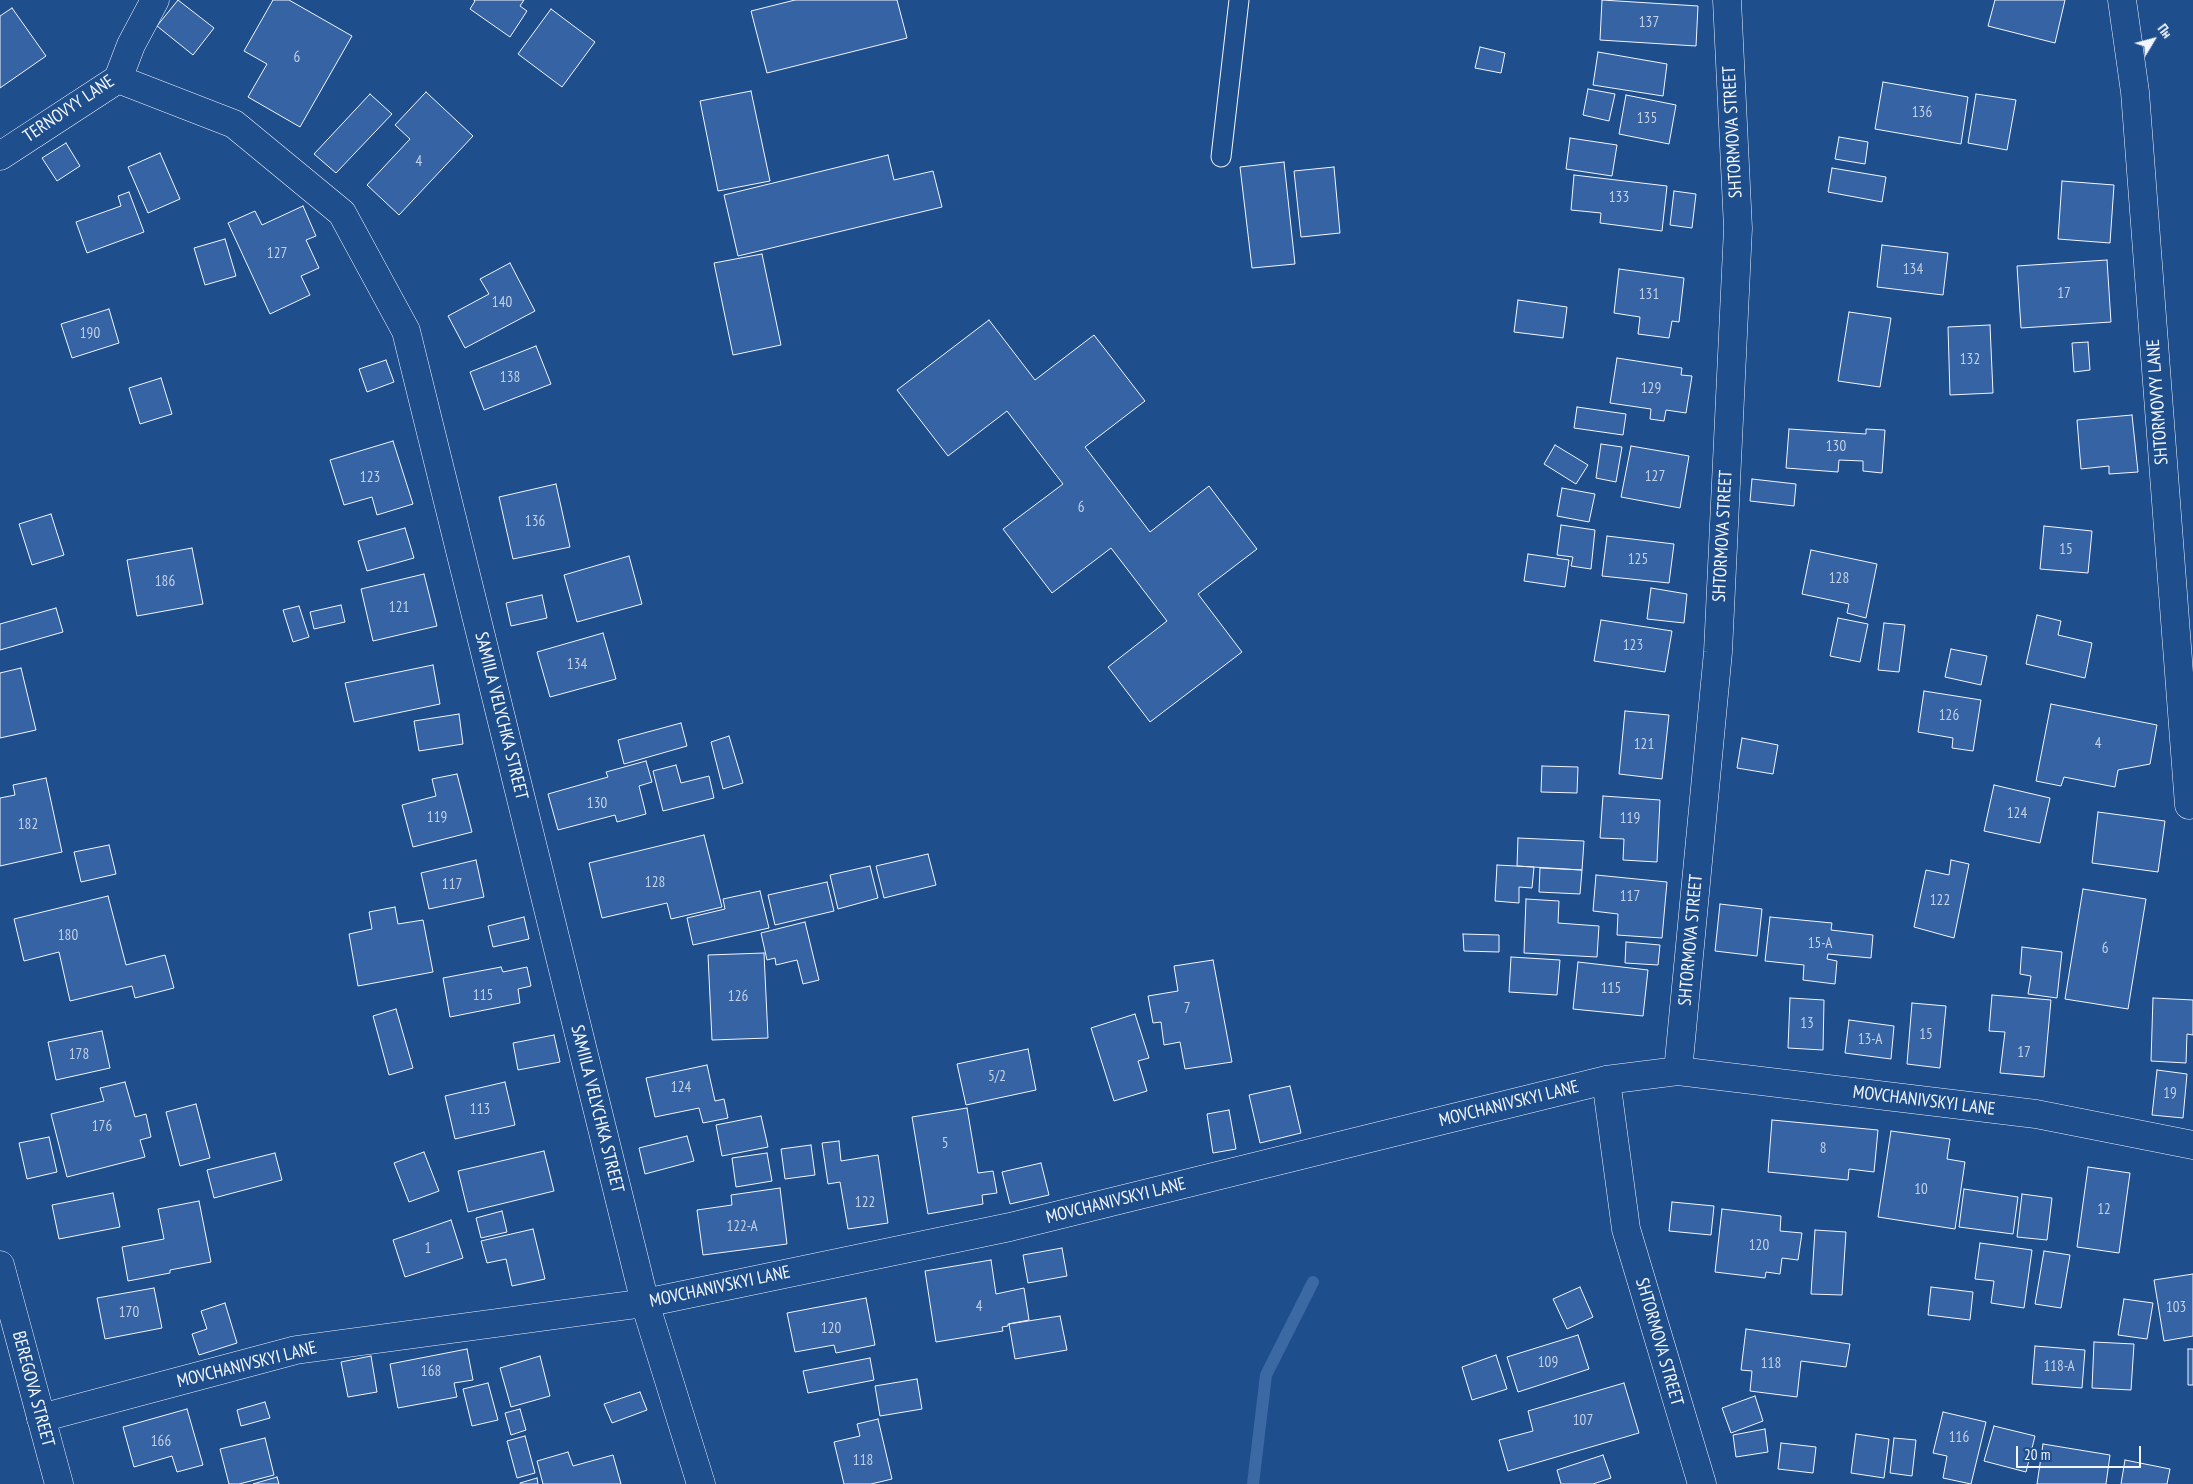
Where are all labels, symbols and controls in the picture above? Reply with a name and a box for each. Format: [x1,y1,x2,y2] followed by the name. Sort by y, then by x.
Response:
[1639,14,1659,32] house number: 137
[2128,15,2178,65] north arrow
[2154,20,2176,42] text: Пн
[294,49,300,67] house number: 6
[1719,66,1747,198] street label: SHTORMOVA STREET
[19,71,119,147] street label: TERNOVYY LANE
[1912,104,1932,122] house number: 136
[1637,110,1657,128] house number: 135
[416,153,422,171] house number: 4
[1609,189,1629,207] house number: 133
[267,245,287,263] house number: 127
[1903,261,1923,279] house number: 134
[2057,285,2071,303] house number: 17
[1639,286,1659,304] house number: 131
[492,294,512,312] house number: 140
[80,325,100,343] house number: 190
[2143,338,2173,466] street label: SHTORMOVYY LANE
[1960,351,1980,369] house number: 132
[500,369,520,387] house number: 138
[1641,380,1661,398] house number: 129
[1826,438,1846,456] house number: 130
[1645,468,1665,486] house number: 127
[360,469,380,487] house number: 123
[1709,470,1737,602] street label: SHTORMOVA STREET
[1078,499,1084,517] house number: 6
[525,513,545,531] house number: 136
[2059,541,2073,559] house number: 15
[1628,551,1648,569] house number: 125
[1829,570,1849,588] house number: 128
[155,573,175,591] house number: 186
[389,599,409,617] house number: 121
[470,630,532,802] street label: SAMIILA VELYCHKA STREET
[1623,637,1643,655] house number: 123
[567,656,587,674] house number: 134
[1939,707,1959,725] house number: 126
[2095,735,2101,753] house number: 4
[1634,736,1654,754] house number: 121
[587,795,607,813] house number: 130
[2007,805,2027,823] house number: 124
[427,809,447,827] house number: 119
[1620,810,1640,828] house number: 119
[18,816,38,834] house number: 182
[1674,873,1708,1007] street label: SHTORMOVA STREET
[645,874,665,892] house number: 128
[442,876,462,894] house number: 117
[1620,888,1640,906] house number: 117
[1930,892,1950,910] house number: 122
[58,927,78,945] house number: 180
[1808,935,1832,953] house number: 15-А
[2102,940,2108,958] house number: 6
[1601,980,1621,998] house number: 115
[473,987,493,1005] house number: 115
[728,988,748,1006] house number: 126
[1184,1000,1190,1018] house number: 7
[1800,1015,1814,1033] house number: 13
[566,1023,628,1195] street label: SAMIILA VELYCHKA STREET
[1919,1026,1933,1044] house number: 15
[1858,1031,1882,1049] house number: 13-А
[2017,1044,2031,1062] house number: 17
[69,1046,89,1064] house number: 178
[988,1068,1006,1086] house number: 5/2
[1437,1076,1581,1132] street label: MOVCHANIVSKYI LANE
[671,1079,691,1097] house number: 124
[1852,1082,1996,1120] street label: MOVCHANIVSKYI LANE
[2163,1085,2177,1103] house number: 19
[470,1101,490,1119] house number: 113
[92,1118,112,1136] house number: 176
[942,1135,948,1153] house number: 5
[1820,1140,1826,1158] house number: 8
[1044,1173,1188,1229] street label: MOVCHANIVSKYI LANE
[1914,1181,1928,1199] house number: 10
[855,1194,875,1212] house number: 122
[2097,1201,2111,1219] house number: 12
[726,1218,758,1236] house number: 122-А
[1749,1237,1769,1255] house number: 120
[425,1240,431,1258] house number: 1
[648,1262,792,1312] street label: MOVCHANIVSKYI LANE
[1630,1276,1688,1408] street label: SHTORMOVA STREET
[976,1298,982,1316] house number: 4
[2166,1299,2186,1317] house number: 103
[119,1304,139,1322] house number: 170
[821,1320,841,1338] house number: 120
[7,1329,59,1449] street label: BEREGOVA STREET
[175,1337,319,1393] street label: MOVCHANIVSKYI LANE
[1538,1354,1558,1372] house number: 109
[1761,1355,1781,1373] house number: 118
[2043,1358,2075,1376] house number: 118-А
[421,1363,441,1381] house number: 168
[1573,1412,1593,1430] house number: 107
[1949,1429,1969,1447] house number: 116
[151,1433,171,1451] house number: 166
[2018,1436,2143,1468] scale bar
[2024,1445,2050,1464] text: 20 m
[853,1452,873,1470] house number: 118

